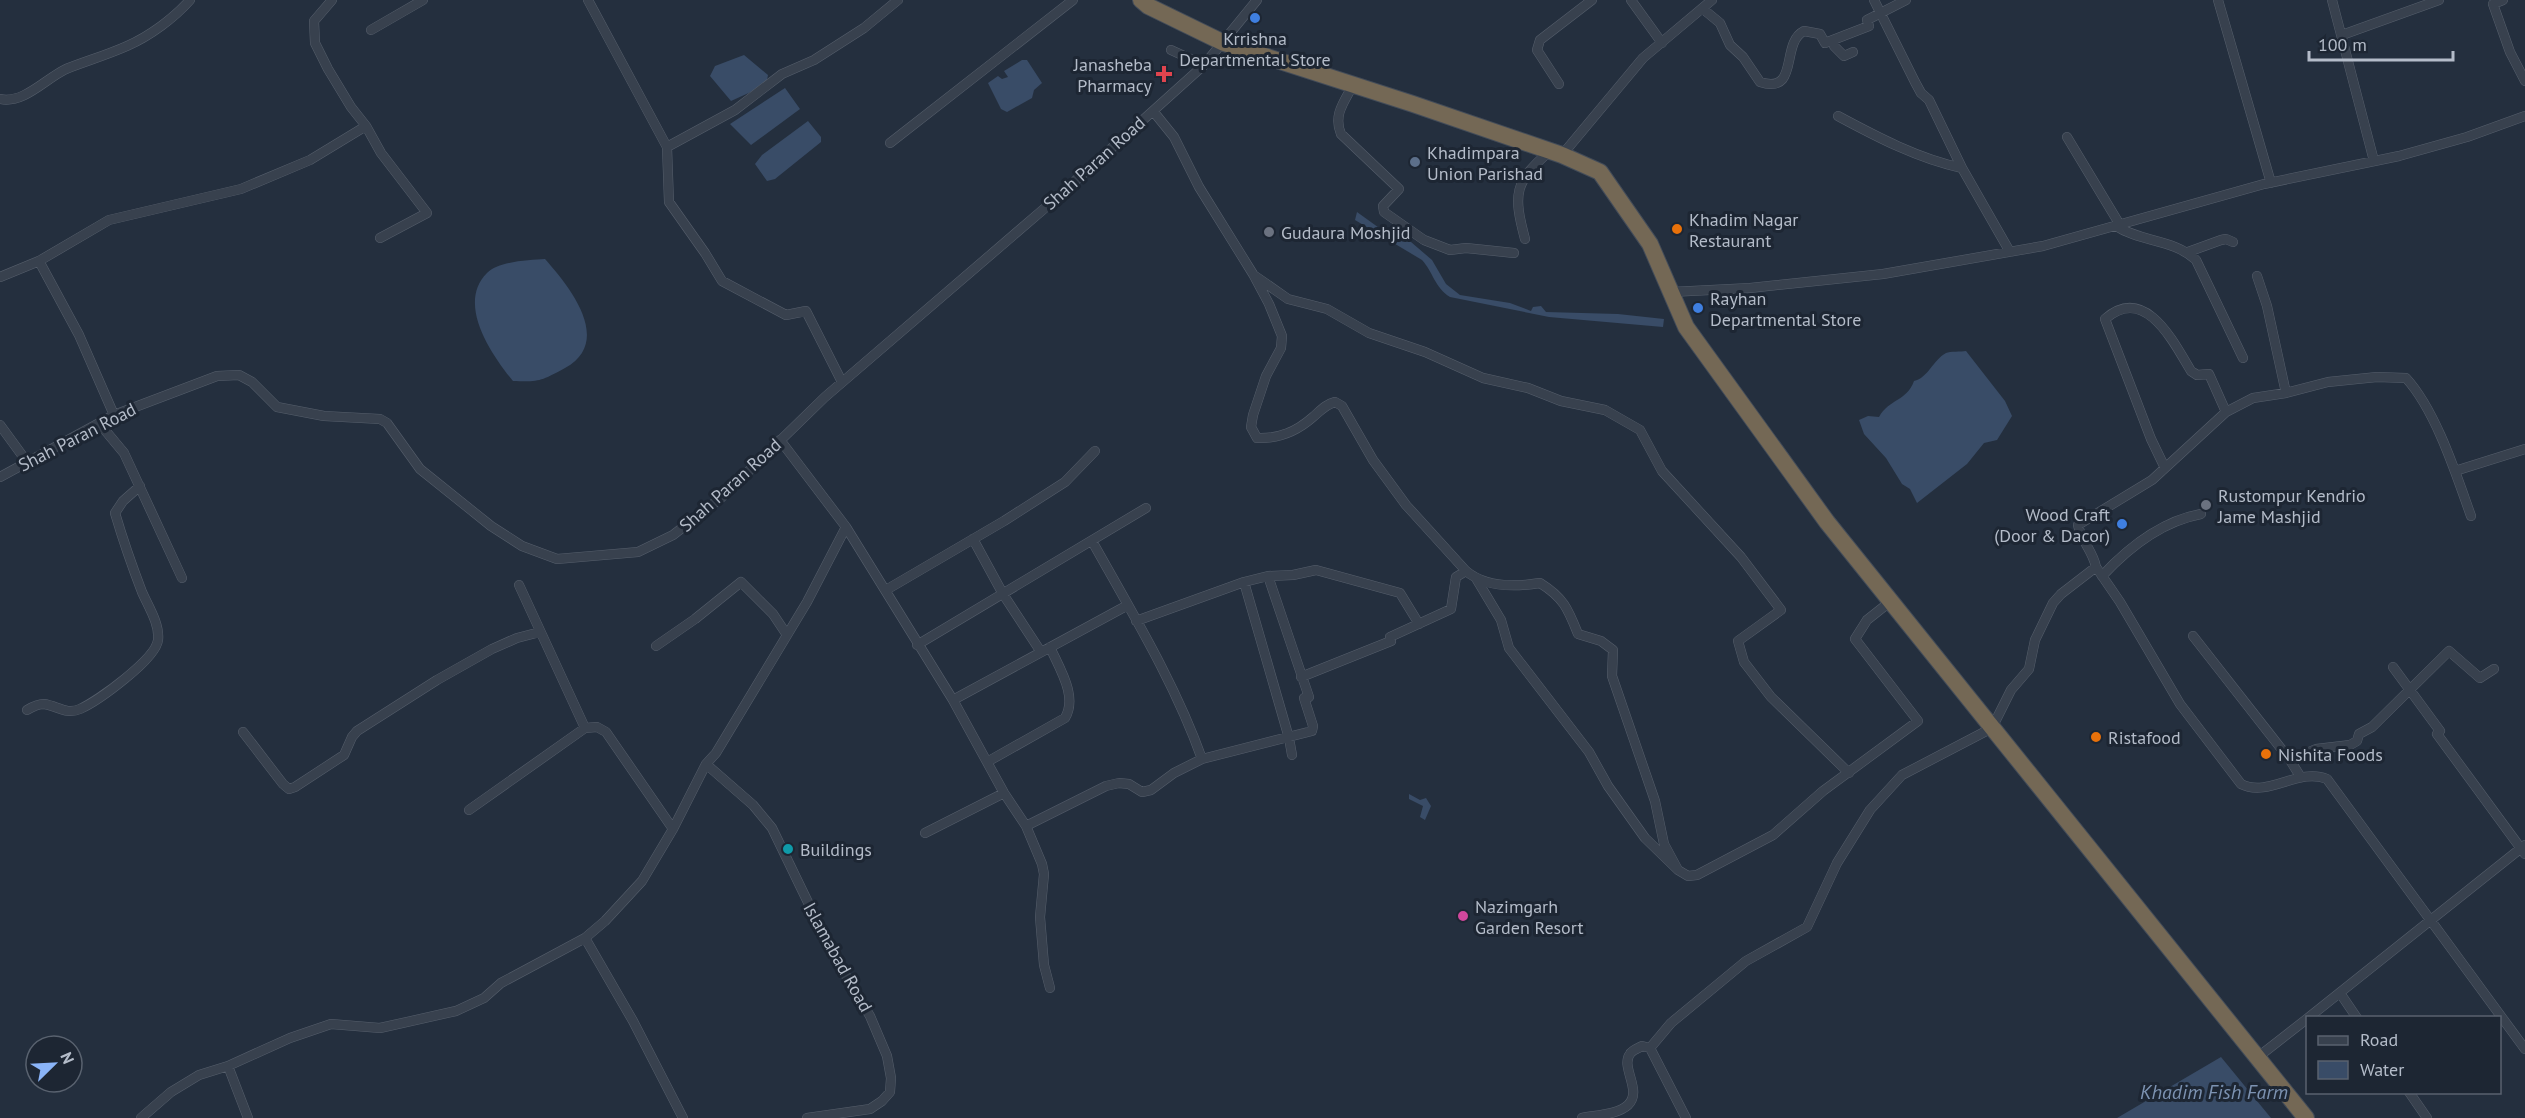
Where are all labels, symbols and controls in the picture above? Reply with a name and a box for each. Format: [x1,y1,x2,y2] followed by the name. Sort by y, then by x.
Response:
[1248,11,1262,25] marker: Krrishna Departmental Store
[2309,24,2453,62] scale bar
[1179,27,1331,71] place label: Krrishna Departmental Store
[2318,33,2367,56] text: 100 m
[1073,53,1153,97] place label: Janasheba Pharmacy
[1157,67,1171,81] marker: Janasheba Pharmacy
[1038,111,1150,215] street label: Shah Paran Road
[1427,141,1543,185] place label: Khadimpara Union Parishad
[1408,155,1422,169] marker: Khadimpara Union Parishad
[1689,208,1798,252] place label: Khadim Nagar Restaurant
[1281,221,1411,244] place label: Gudaura Moshjid
[1670,222,1684,236] marker: Khadim Nagar Restaurant
[1262,225,1276,239] marker: Gudaura Moshjid
[1710,287,1861,331] place label: Rayhan Departmental Store
[1691,301,1705,315] marker: Rayhan Departmental Store
[14,397,140,477] street label: Shah Paran Road
[674,433,786,537] street label: Shah Paran Road
[2217,484,2366,528] place label: Rustompur Kendrio Jame Mashjid
[2199,498,2213,512] marker: Rustompur Kendrio Jame Mashjid
[1994,503,2110,547] place label: Wood Craft (Door & Dacor)
[2115,517,2129,531] marker: Wood Craft (Door & Dacor)
[2108,726,2181,749] place label: Ristafood
[2089,730,2103,744] marker: Ristafood
[2278,743,2383,766] place label: Nishita Foods
[2259,747,2273,761] marker: Nishita Foods
[800,838,872,861] place label: Buildings
[781,842,795,856] marker: Buildings
[1475,895,1584,939] place label: Nazimgarh Garden Resort
[798,898,878,1016] street label: Islamabad Road
[1456,909,1470,923] marker: Nazimgarh Garden Resort
[2306,1016,2501,1094] legend
[2360,1028,2398,1051] text: Road
[24,1034,84,1094] north arrow
[56,1049,79,1067] text: N
[2360,1058,2404,1081] text: Water
[2140,1079,2288,1105] water label: Khadim Fish Farm

